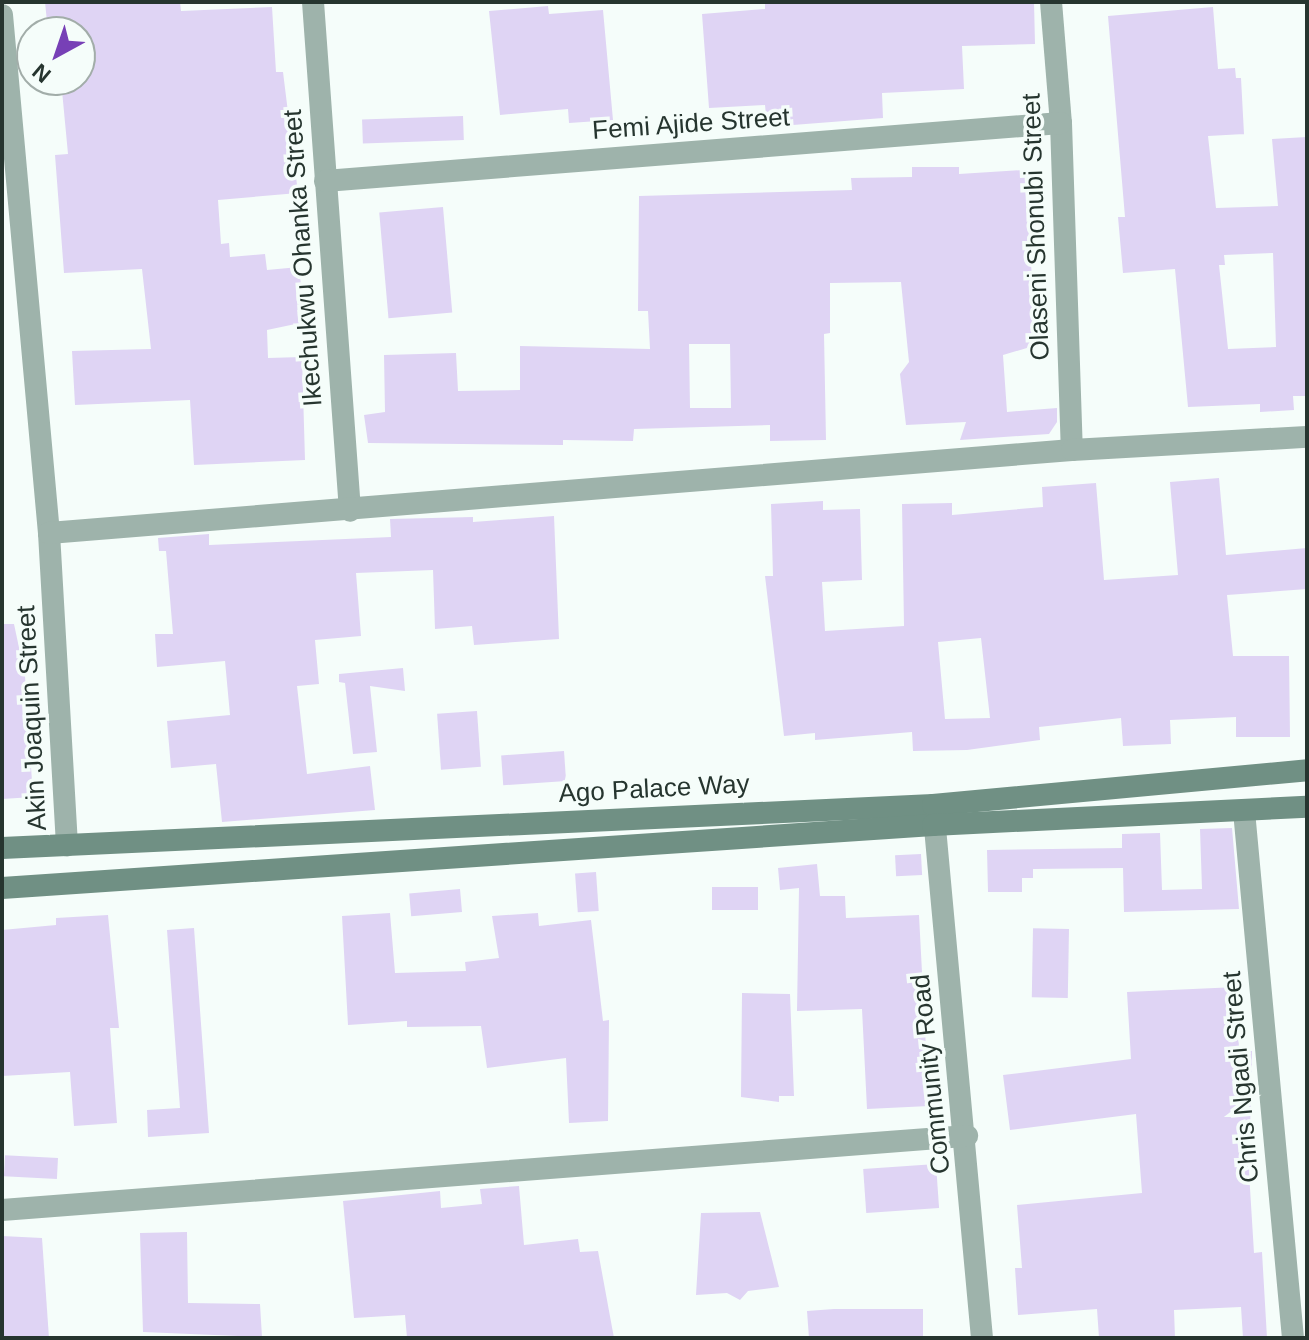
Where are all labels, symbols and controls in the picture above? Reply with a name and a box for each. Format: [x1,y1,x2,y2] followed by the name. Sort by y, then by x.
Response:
[16,16,96,96] north arrow
[27,59,56,88] text: N
[1016,93,1056,361] street label: Olaseni Shonubi Street
[590,101,792,147] street label: Femi Ajide Street
[277,108,329,408] street label: Ikechukwu Ohanka Street
[11,605,53,831] street label: Akin Joaquin Street
[558,768,750,810] street label: Ago Palace Way
[1216,970,1266,1184] street label: Chris Ngadi Street
[905,972,957,1176] street label: Community Road

